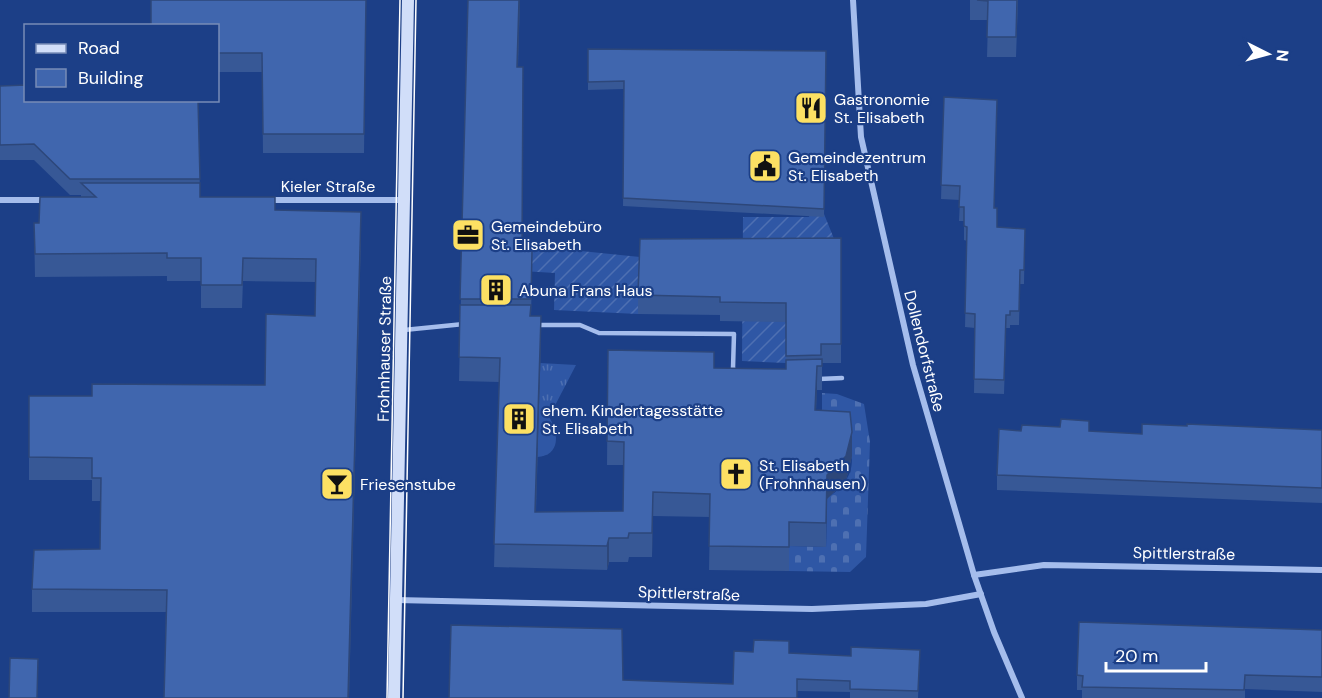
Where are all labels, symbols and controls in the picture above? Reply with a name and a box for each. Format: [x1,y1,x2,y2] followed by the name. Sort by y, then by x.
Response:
[24,24,219,102] legend
[1238,24,1298,84] north arrow
[78,36,120,60] text: Road
[1271,49,1293,62] text: N
[78,66,143,90] text: Building
[834,89,930,128] place label: Gastronomie St. Elisabeth
[793,90,829,126] restaurant icon: Gastronomie St. Elisabeth
[788,147,926,186] place label: Gemeindezentrum St. Elisabeth
[747,148,783,184] public building icon: Gemeindezentrum St. Elisabeth
[281,176,375,197] street label: Kieler Straße
[491,216,602,255] place label: Gemeindebüro St. Elisabeth
[450,217,486,253] office icon: Gemeindebüro St. Elisabeth
[478,272,514,308] building icon: Abuna Frans Haus
[373,276,396,422] street label: Frohnhauser Straße
[519,280,652,301] place label: Abuna Frans Haus
[899,288,950,414] street label: Dollendorfstraße
[542,400,723,439] place label: ehem. Kindertagesstätte St. Elisabeth
[501,401,537,437] building icon: ehem. Kindertagesstätte St. Elisabeth
[759,455,866,494] place label: St. Elisabeth (Frohnhausen)
[718,456,754,492] church icon: St. Elisabeth (Frohnhausen)
[319,466,355,502] bar icon: Friesenstube
[360,474,456,495] place label: Friesenstube
[1133,542,1235,565] street label: Spittlerstraße
[638,581,740,606] street label: Spittlerstraße
[1106,635,1206,673] scale bar
[1115,644,1158,668] text: 20 m

